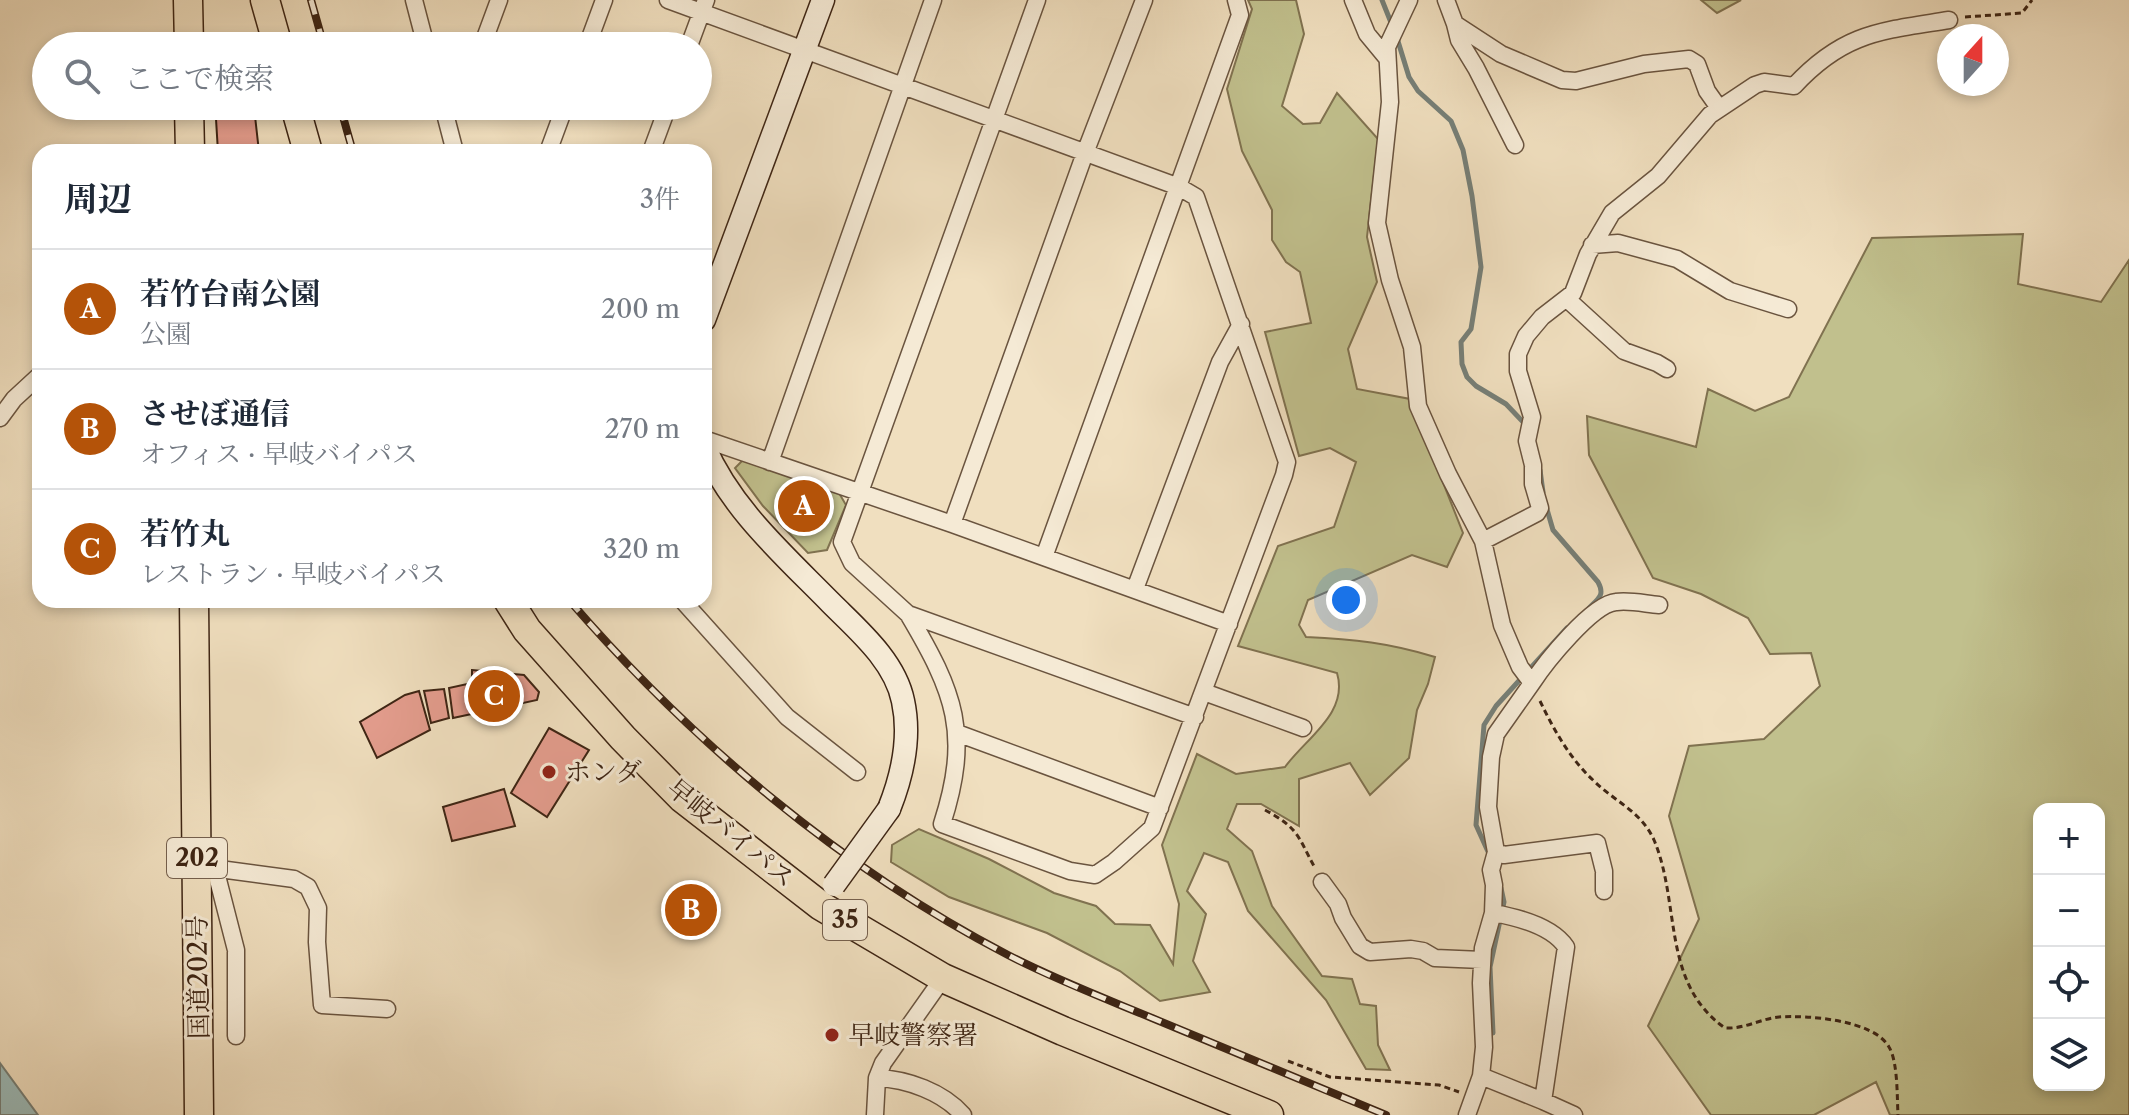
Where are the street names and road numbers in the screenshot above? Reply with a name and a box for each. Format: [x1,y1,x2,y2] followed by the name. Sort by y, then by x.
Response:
[661,772,801,894] street label: 早岐バイパス
[167,838,227,878] road number: 202
[823,900,867,940] road number: 35
[181,915,215,1039] street label: 国道202号

